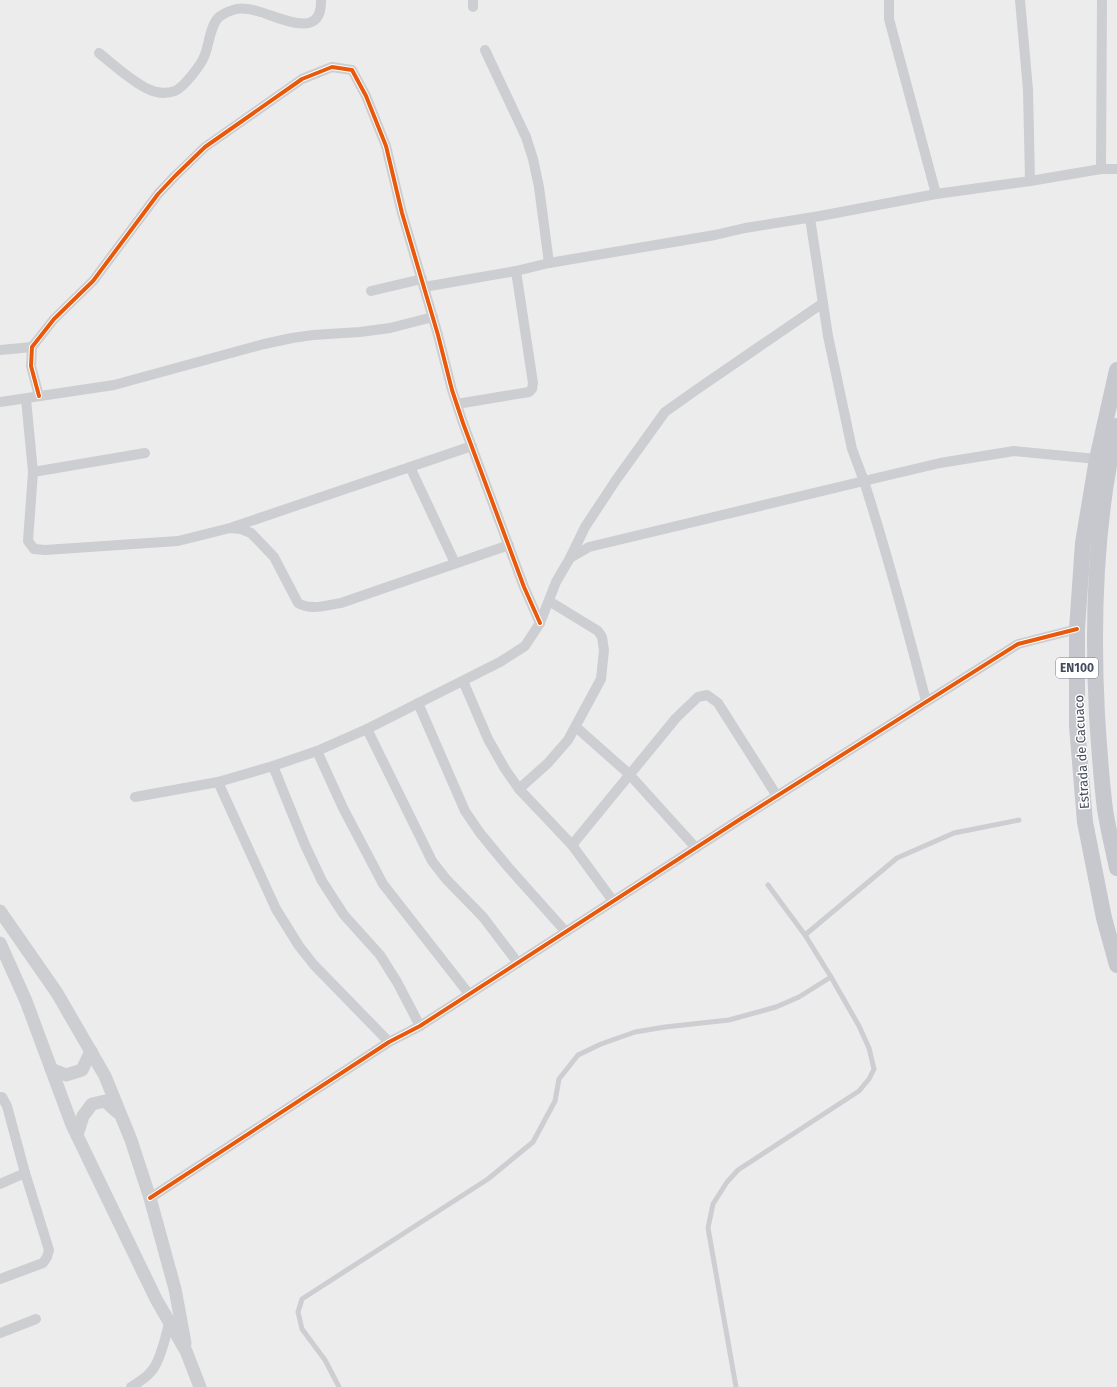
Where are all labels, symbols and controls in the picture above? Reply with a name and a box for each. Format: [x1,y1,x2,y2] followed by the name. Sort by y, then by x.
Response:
[1056,658,1098,678] road number: EN100
[1071,694,1092,809] street label: Estrada de Cacuaco

